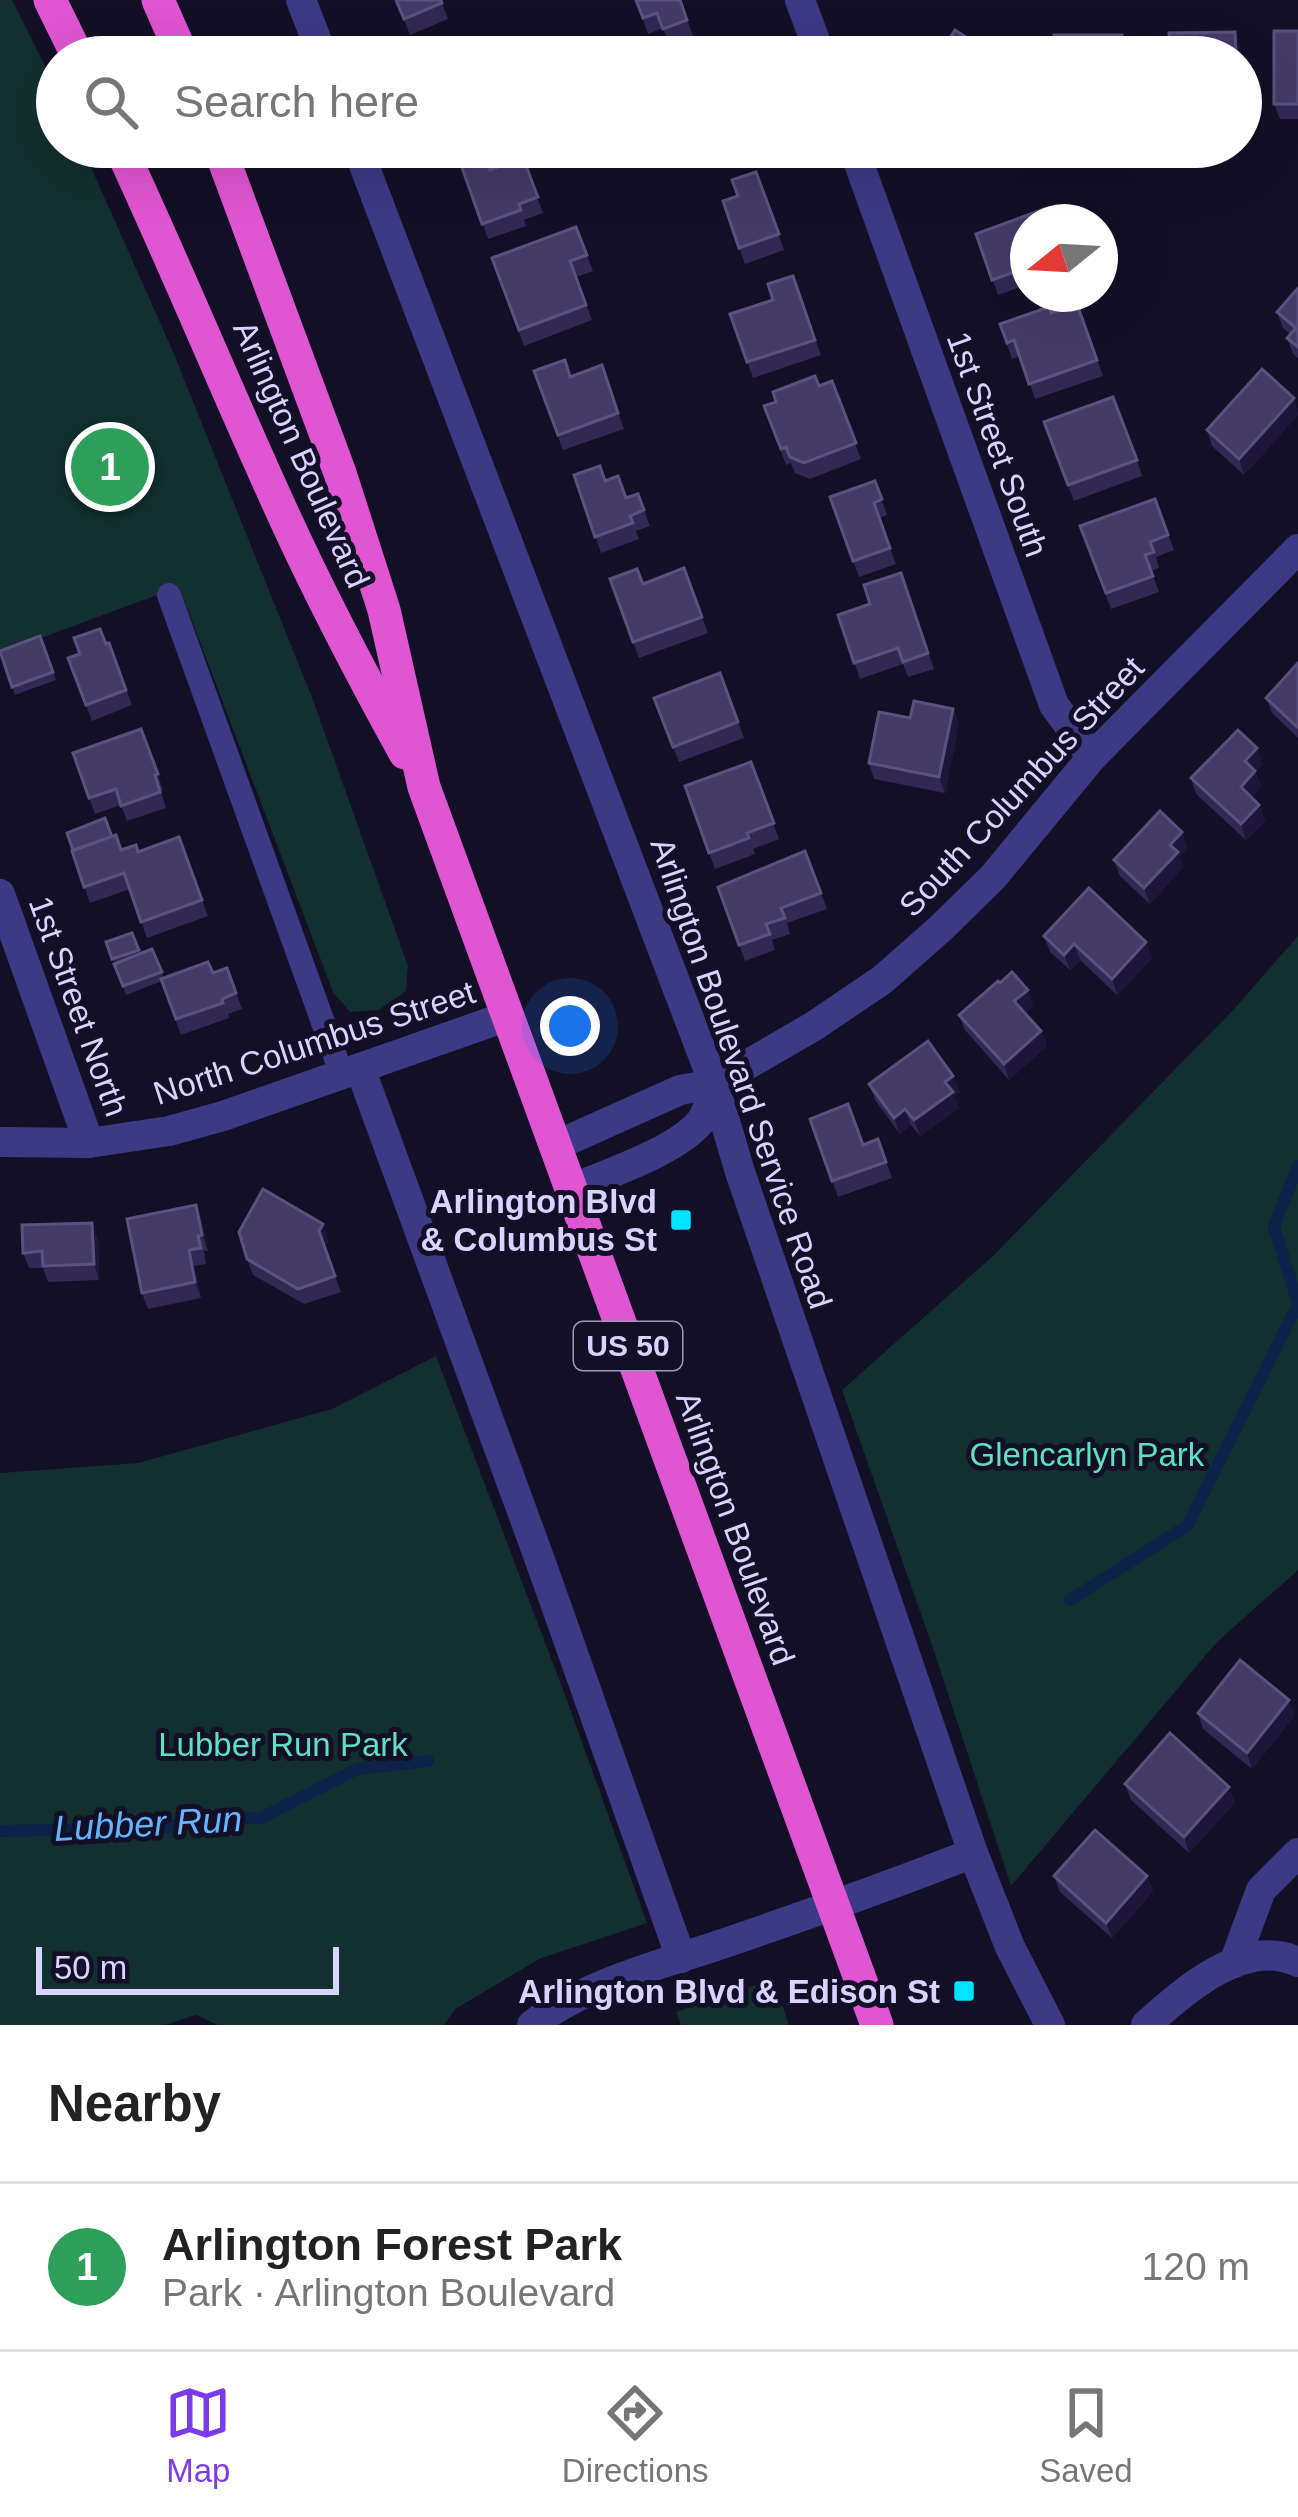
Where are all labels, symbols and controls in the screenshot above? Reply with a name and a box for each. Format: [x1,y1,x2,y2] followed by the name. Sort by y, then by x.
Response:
[36,36,1262,168] search box
[78,69,144,135] icon: search
[174,76,419,127] text: Search here
[1010,204,1118,312] north arrow
[226,315,377,593] street label: Arlington Boulevard
[940,327,1055,562] street label: 1st Street South
[71,422,149,512] pin: 1
[891,649,1151,924] street label: South Columbus Street
[643,833,840,1313] street label: Arlington Boulevard Service Road
[22,891,135,1121] street label: 1st Street North
[149,973,479,1112] street label: North Columbus Street
[540,996,600,1056] your location
[421,1183,657,1258] place label: Arlington Blvd & Columbus St
[668,1207,694,1233] marker: Arlington Blvd & Columbus St
[574,1322,682,1370] road number: US 50
[669,1387,802,1670] street label: Arlington Boulevard
[970,1436,1205,1473] park label: Glencarlyn Park
[158,1726,408,1763] park label: Lubber Run Park
[53,1798,243,1849] water label: Lubber Run
[36,1941,339,1994] scale bar
[54,1949,127,1986] text: 50 m
[518,1973,940,2010] place label: Arlington Blvd & Edison St
[951,1978,977,2004] marker: Arlington Blvd & Edison St
[48,2075,221,2132] text: Nearby
[162,2219,622,2270] text: Arlington Forest Park
[76,2245,98,2288] text: 1
[1142,2245,1250,2288] text: 120 m
[162,2271,615,2314] text: Park · Arlington Boulevard
[165,2380,231,2490] tab: Map
[562,2380,709,2490] tab: Directions
[1039,2380,1133,2490] tab: Saved

